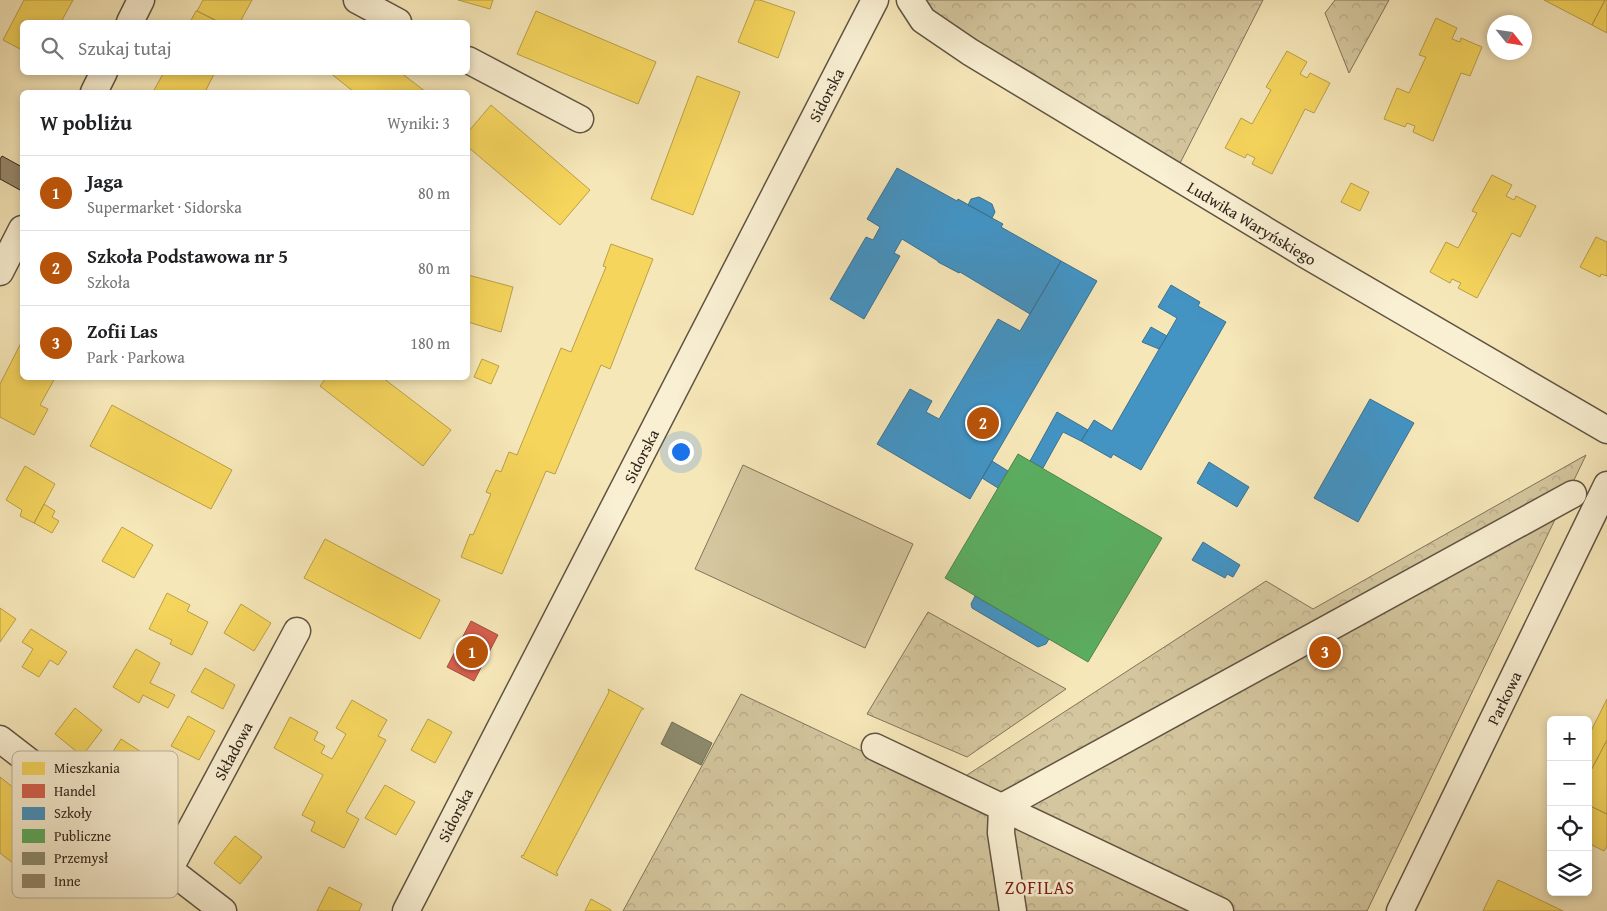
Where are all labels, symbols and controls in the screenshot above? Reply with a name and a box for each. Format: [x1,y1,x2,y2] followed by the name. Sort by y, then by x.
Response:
[1487,15,1532,60] north arrow
[20,20,470,75] search box
[38,34,66,62] icon: search
[78,34,172,62] text: Szukaj tutaj
[802,63,850,126] street label: Sidorska
[40,107,132,138] text: W pobliżu
[387,111,450,135] text: Wyniki: 3
[87,167,123,195] text: Jaga
[1183,175,1321,271] street label: Ludwika Waryńskiego
[52,181,60,205] text: 1
[418,181,450,205] text: 80 m
[87,195,242,219] text: Supermarket · Sidorska
[87,242,288,270] text: Szkoła Podstawowa nr 5
[52,256,60,280] text: 2
[418,256,450,280] text: 80 m
[87,270,130,294] text: Szkoła
[87,317,158,345] text: Zofii Las
[52,331,60,355] text: 3
[410,331,450,355] text: 180 m
[87,345,185,369] text: Park · Parkowa
[967,404,999,442] pin: 2
[617,424,665,487] street label: Sidorska
[668,439,694,465] your location
[456,633,488,671] pin: 1
[1309,633,1341,671] pin: 3
[1481,667,1528,729] street label: Parkowa
[1547,716,1592,896] map controls
[1547,716,1592,761] button: +
[208,717,259,785] street label: Składowa
[12,751,178,898] legend
[54,758,120,778] text: Mieszkania
[1547,761,1592,806] button: −
[54,781,96,801] text: Handel
[431,783,479,846] street label: Sidorska
[54,803,92,823] text: Szkoły
[1547,806,1592,851] button: locate
[54,826,111,846] text: Publiczne
[54,848,108,868] text: Przemysł
[1547,851,1592,896] button: layers
[54,871,81,891] text: Inne
[1005,874,1075,901] district label: ZOFILAS

